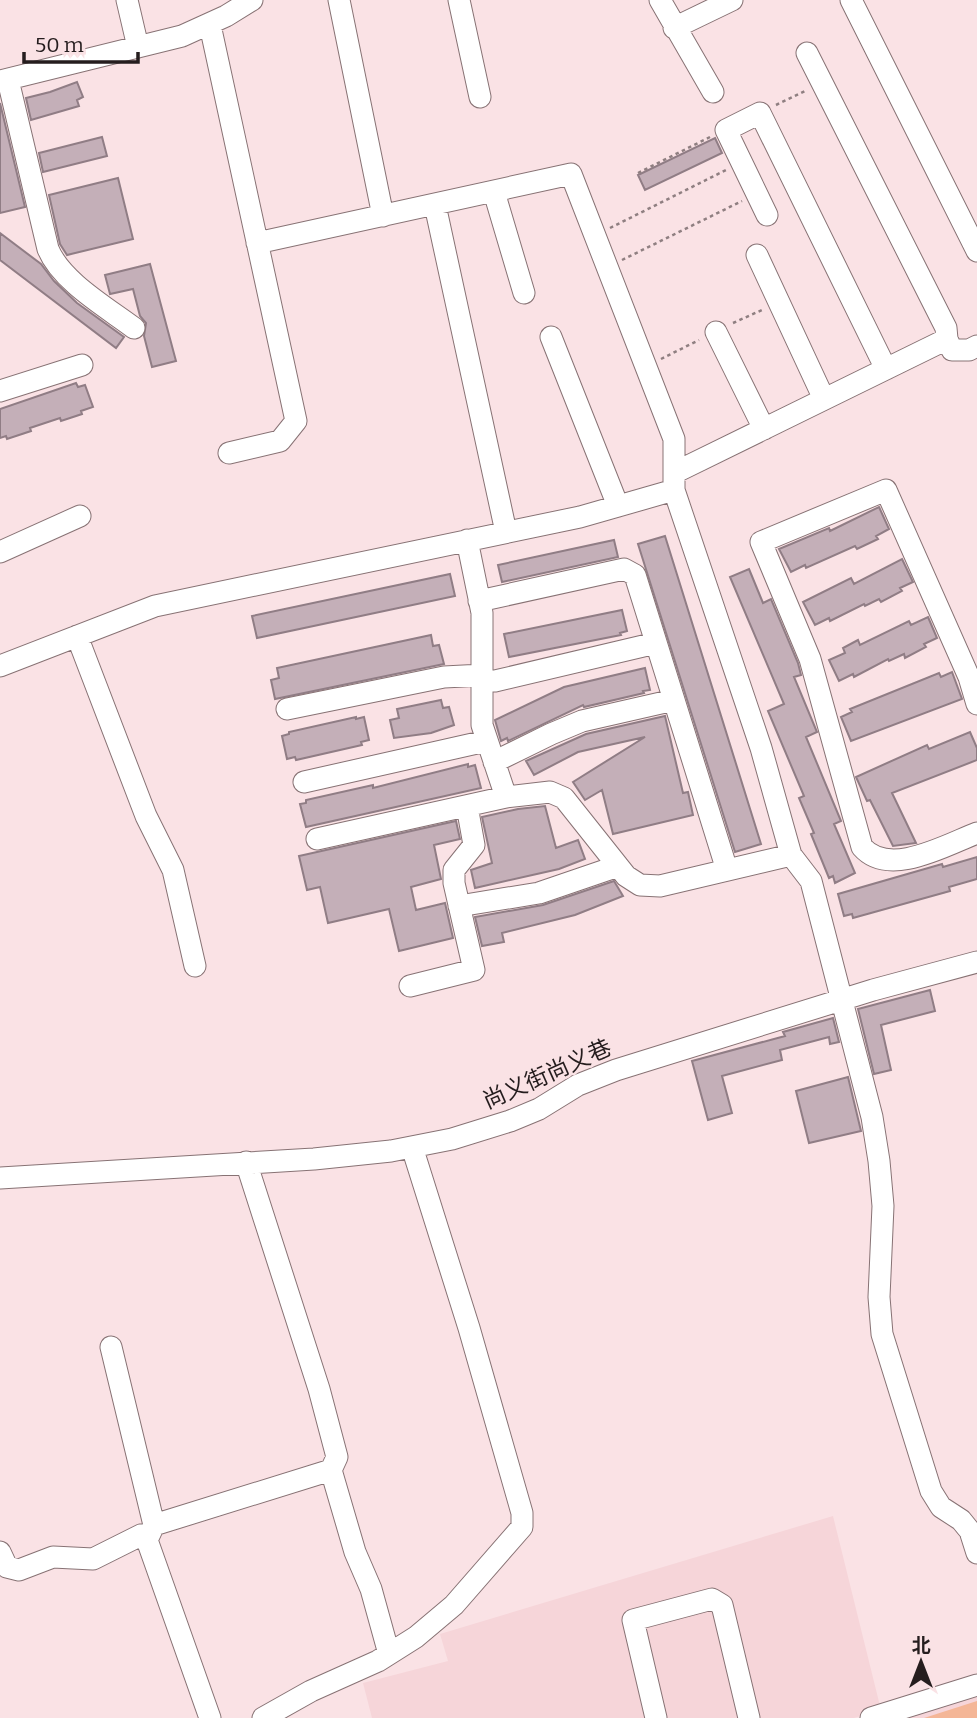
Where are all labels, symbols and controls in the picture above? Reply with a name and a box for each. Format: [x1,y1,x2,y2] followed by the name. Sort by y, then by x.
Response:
[24,21,138,65] scale bar
[35,32,84,58] text: 50 m
[478,1033,616,1115] street label: 尚义街尚义巷
[886,1627,956,1697] north arrow
[911,1634,931,1657] text: 北

